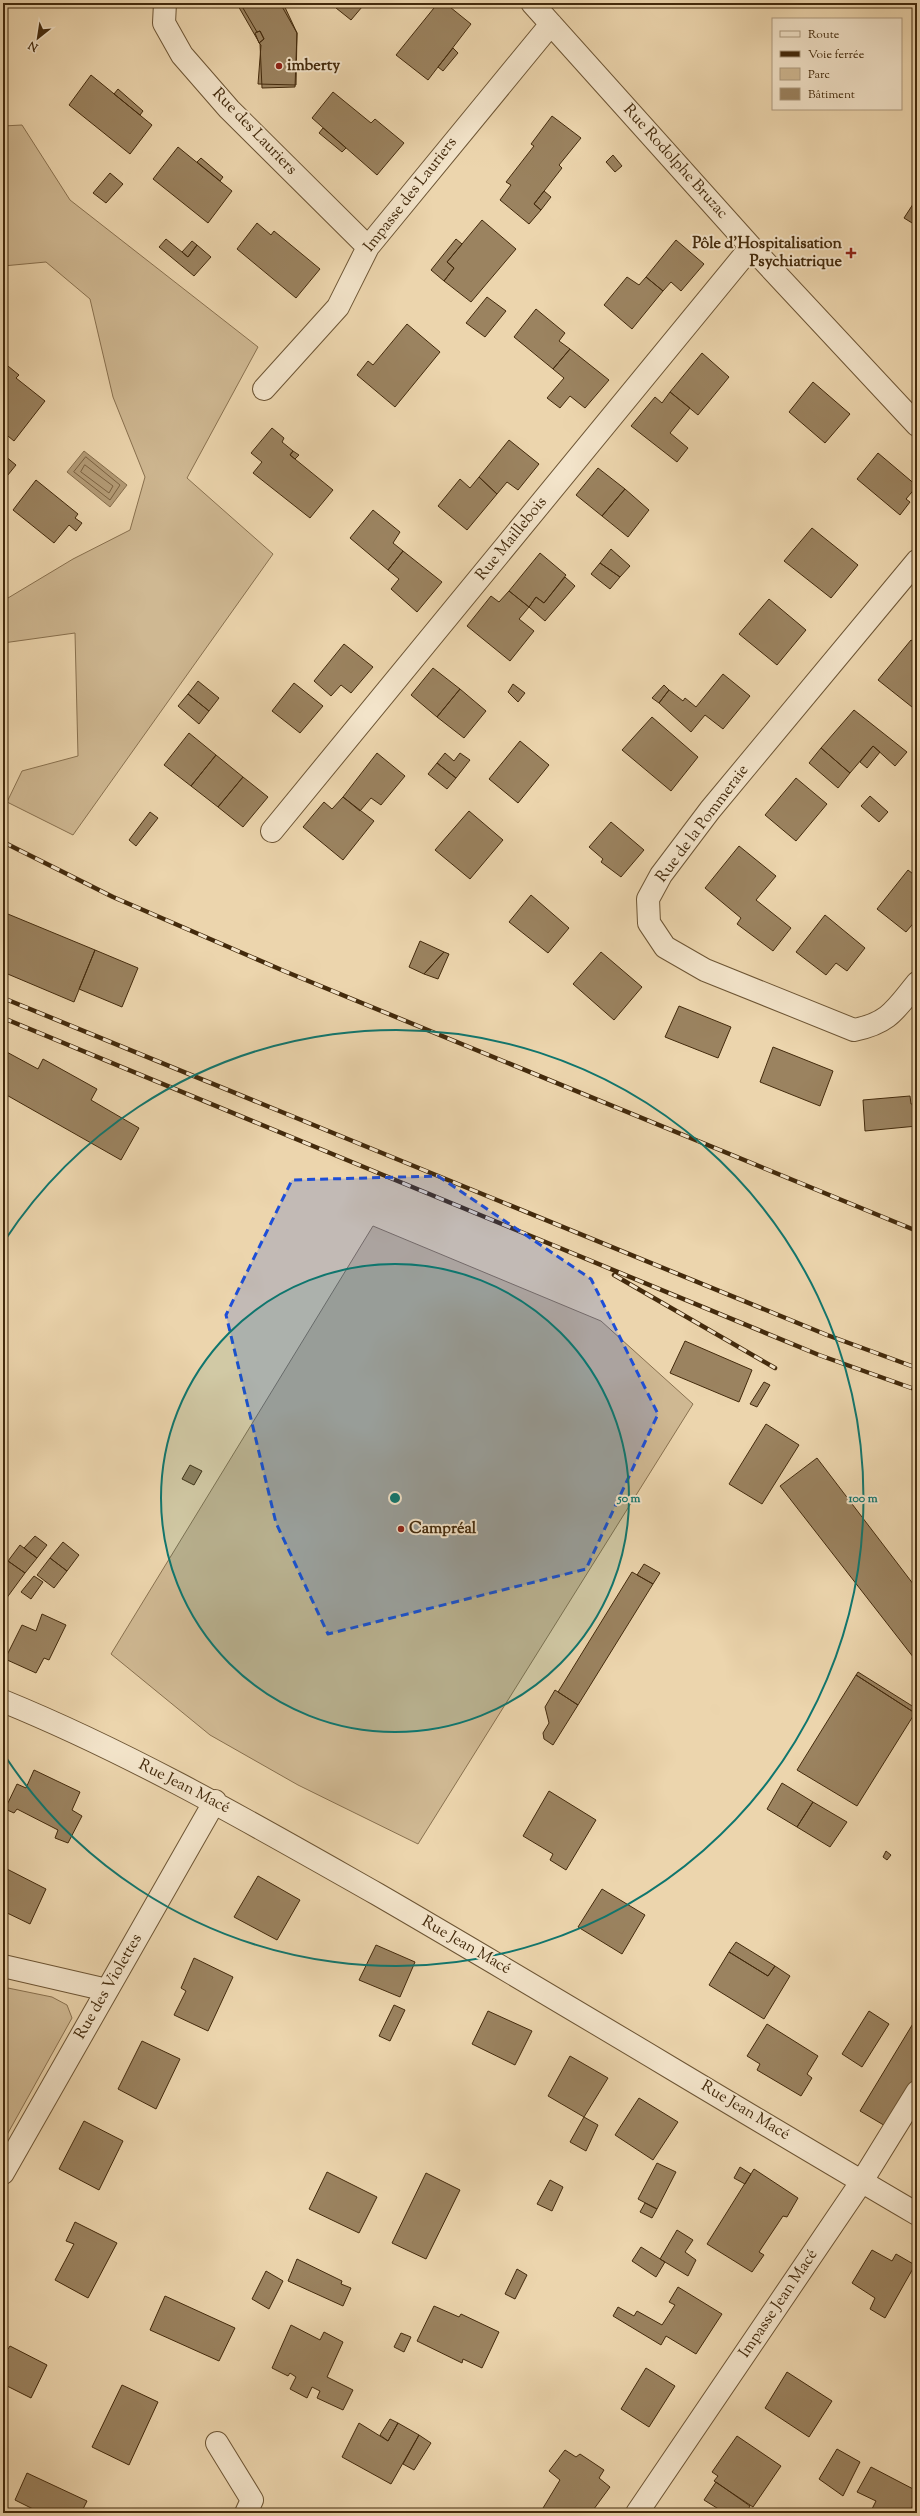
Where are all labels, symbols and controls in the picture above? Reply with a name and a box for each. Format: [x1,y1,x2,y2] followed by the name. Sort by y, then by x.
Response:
[18,18,58,58] north arrow
[772,18,902,110] legend
[808,26,840,44] text: Route
[26,37,42,55] text: N
[808,46,865,64] text: Voie ferrée
[287,55,340,78] place label: imberty
[274,61,284,71] marker: imberty
[808,66,830,84] text: Parc
[206,83,302,181] street label: Rue des Lauriers
[808,86,855,104] text: Bâtiment
[617,100,733,224] street label: Rue Rodolphe Bruzac
[359,133,463,257] street label: Impasse des Lauriers
[692,233,843,274] place label: Pôle d'Hospitalisation Psychiatrique
[845,247,857,259] marker: Pôle d'Hospitalisation Psychiatrique
[471,492,553,586] street label: Rue Maillebois
[651,760,755,888] street label: Rue de la Pommeraie
[617,1490,641,1508] text: 50 m
[847,1490,878,1508] text: 100 m
[388,1491,402,1505] centre of rings
[409,1518,477,1541] place label: Campréal
[396,1524,406,1534] marker: Campréal
[134,1754,234,1820] street label: Rue Jean Macé
[417,1911,515,1981] street label: Rue Jean Macé
[69,1930,149,2044] street label: Rue des Violettes
[696,2075,794,2147] street label: Rue Jean Macé
[734,2245,824,2363] street label: Impasse Jean Macé

